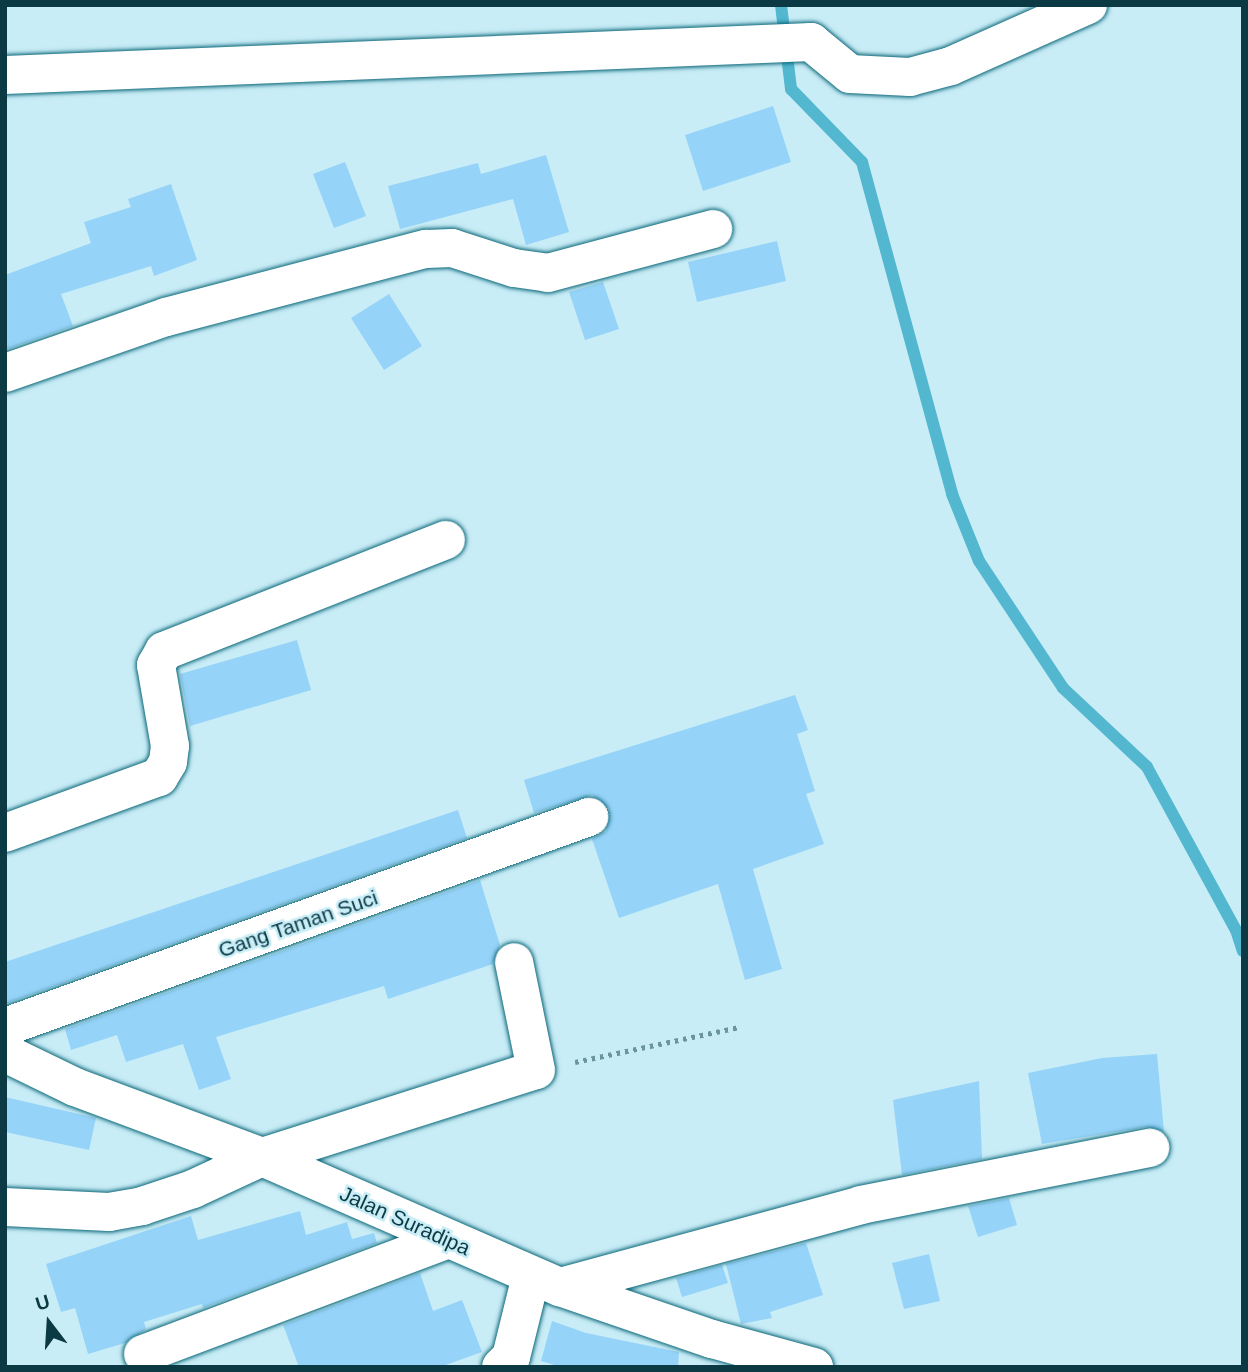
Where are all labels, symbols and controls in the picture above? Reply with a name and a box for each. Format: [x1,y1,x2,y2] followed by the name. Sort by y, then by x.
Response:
[215,885,381,963] street label: Gang Taman Suci
[336,1181,474,1261] street label: Jalan Suradipa
[14,1288,84,1358] north arrow
[33,1290,52,1314] text: U

